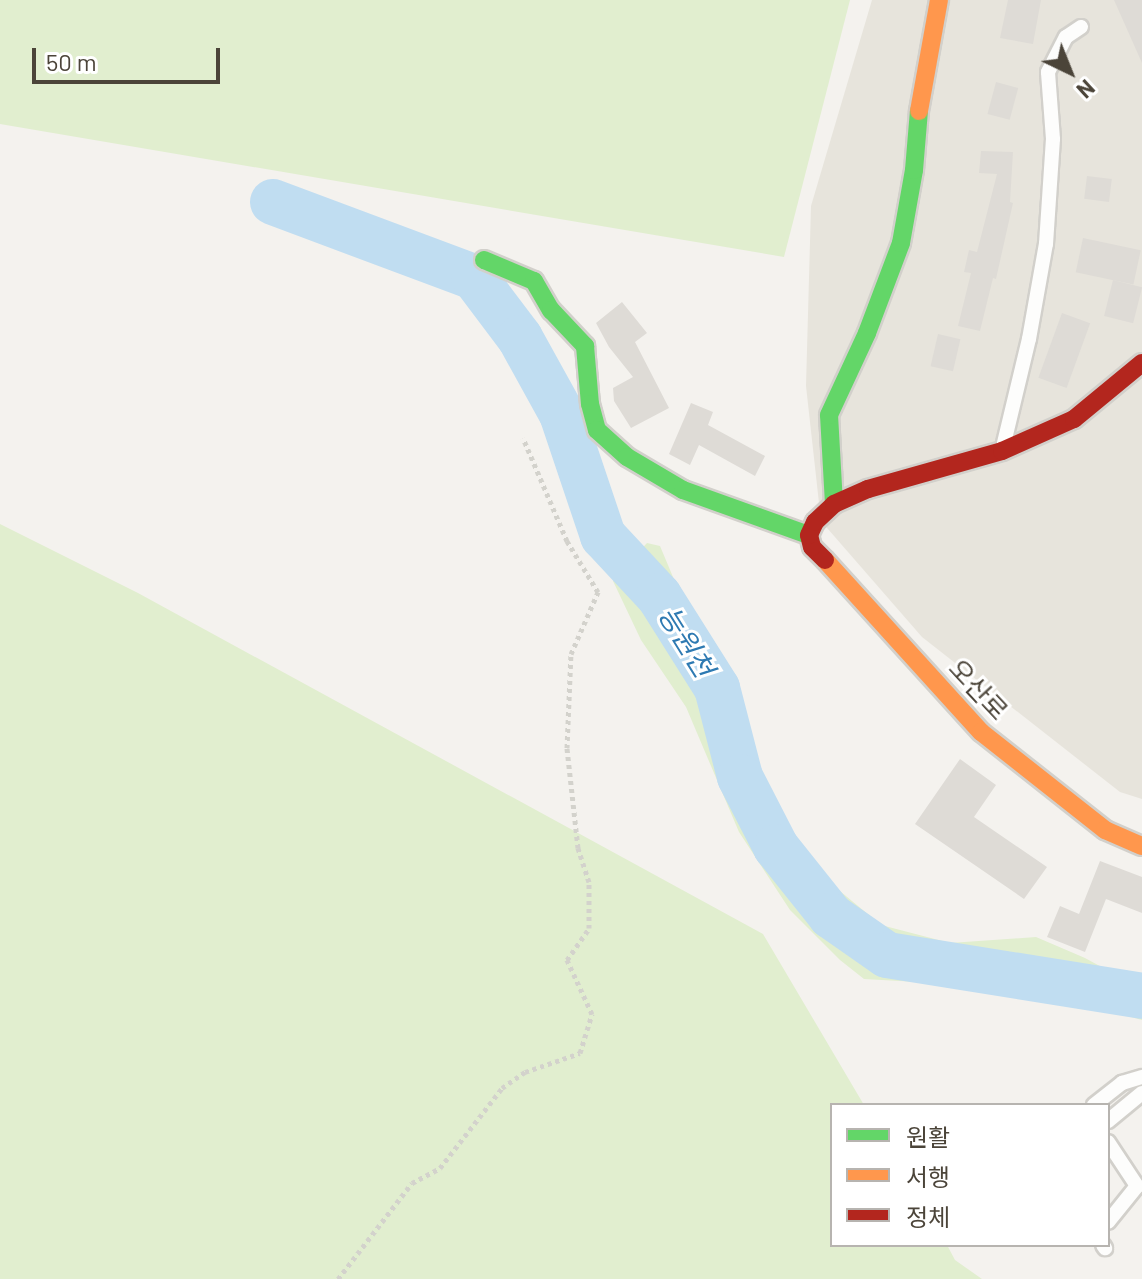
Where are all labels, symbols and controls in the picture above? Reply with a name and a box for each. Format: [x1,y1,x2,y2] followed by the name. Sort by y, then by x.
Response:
[36,32,224,82] scale bar
[1030,32,1110,112] north arrow
[46,47,97,76] text: 50 m
[1072,75,1101,104] text: N
[652,599,722,683] water label: 능원천
[943,652,1015,726] street label: 오산로
[830,1103,1110,1247] legend
[906,1122,950,1151] text: 원활
[906,1162,950,1191] text: 서행
[906,1202,950,1231] text: 정체

